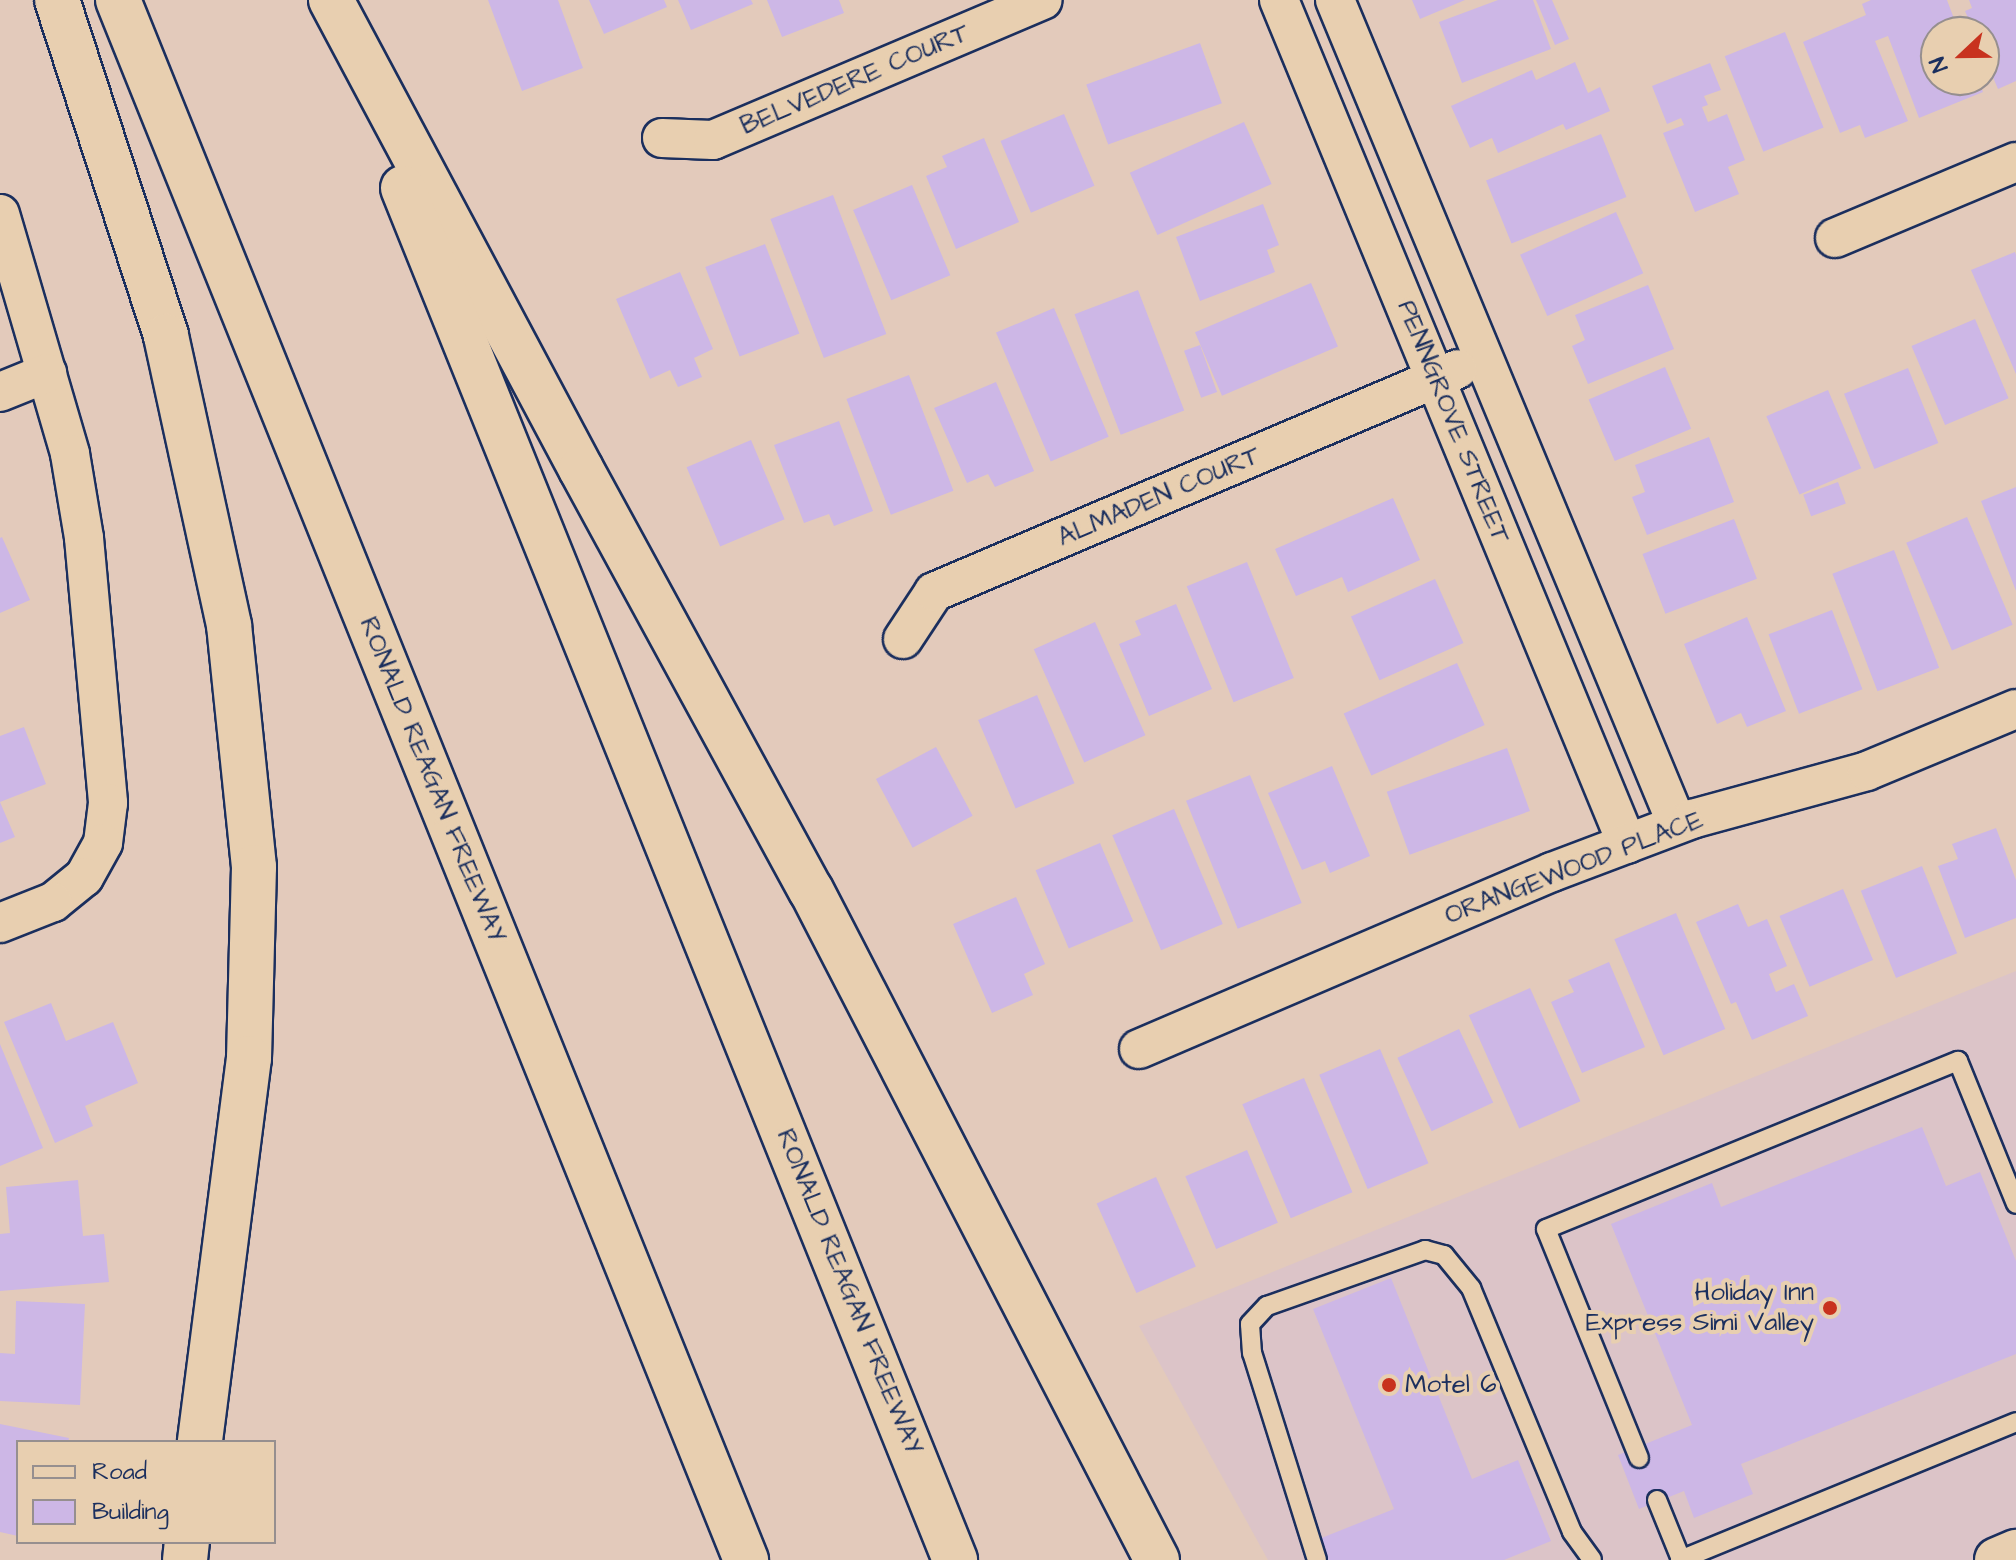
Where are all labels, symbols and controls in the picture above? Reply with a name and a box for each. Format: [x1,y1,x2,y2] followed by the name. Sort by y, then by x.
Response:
[1920,16,2000,96] north arrow
[736,18,974,142] street label: BELVEDERE COURT
[1922,52,1956,77] text: N
[1390,296,1516,548] street label: PENNGROVE STREET
[1053,440,1265,554] street label: ALMADEN COURT
[352,613,512,947] street label: RONALD REAGAN FREEWAY
[1441,804,1707,932] street label: ORANGEWOOD PLACE
[769,1125,929,1459] street label: RONALD REAGAN FREEWAY
[1586,1277,1814,1338] place label: Holiday Inn Express Simi Valley
[1821,1299,1839,1317] marker: Holiday Inn Express Simi Valley
[1405,1369,1497,1401] place label: Motel 6
[1380,1376,1398,1394] marker: Motel 6
[16,1440,276,1544] legend
[92,1455,147,1489] text: Road
[92,1495,169,1529] text: Building

